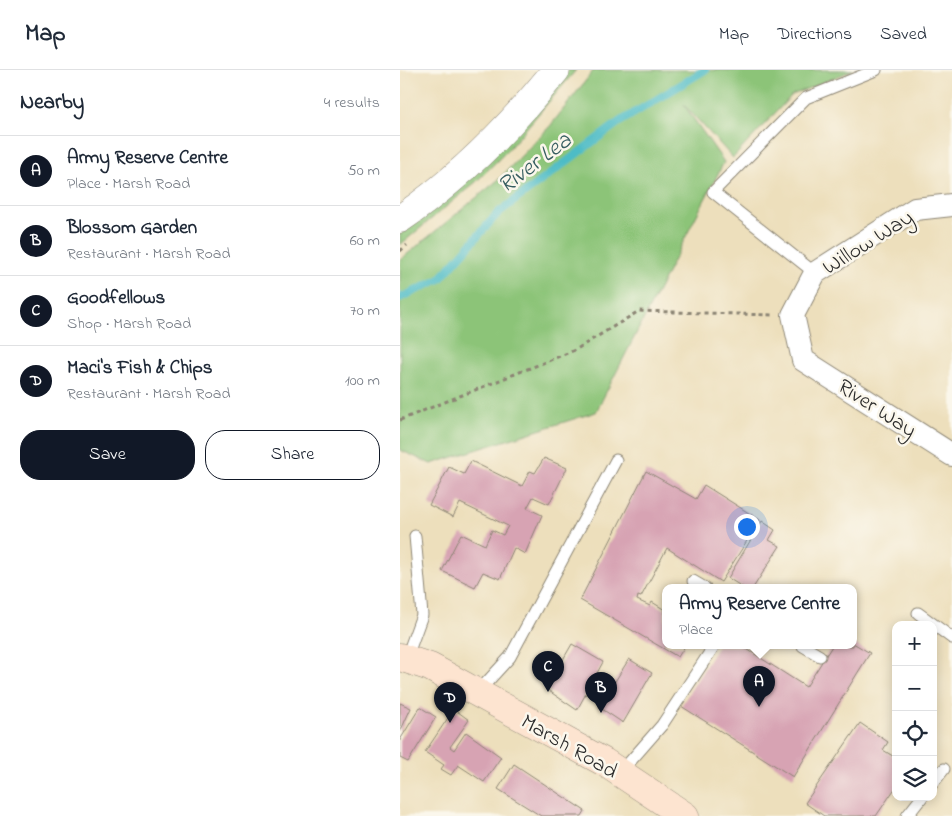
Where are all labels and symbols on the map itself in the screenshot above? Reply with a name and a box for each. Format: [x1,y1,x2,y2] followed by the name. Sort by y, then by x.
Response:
[491,124,581,203] water label: River Lea
[817,203,921,285] street label: Willow Way
[830,372,922,448] street label: River Way
[734,514,760,540] your location
[532,651,564,692] pin: C
[743,666,775,707] pin: A
[585,672,617,713] pin: B
[434,682,466,723] pin: D
[514,707,623,788] street label: Marsh Road

